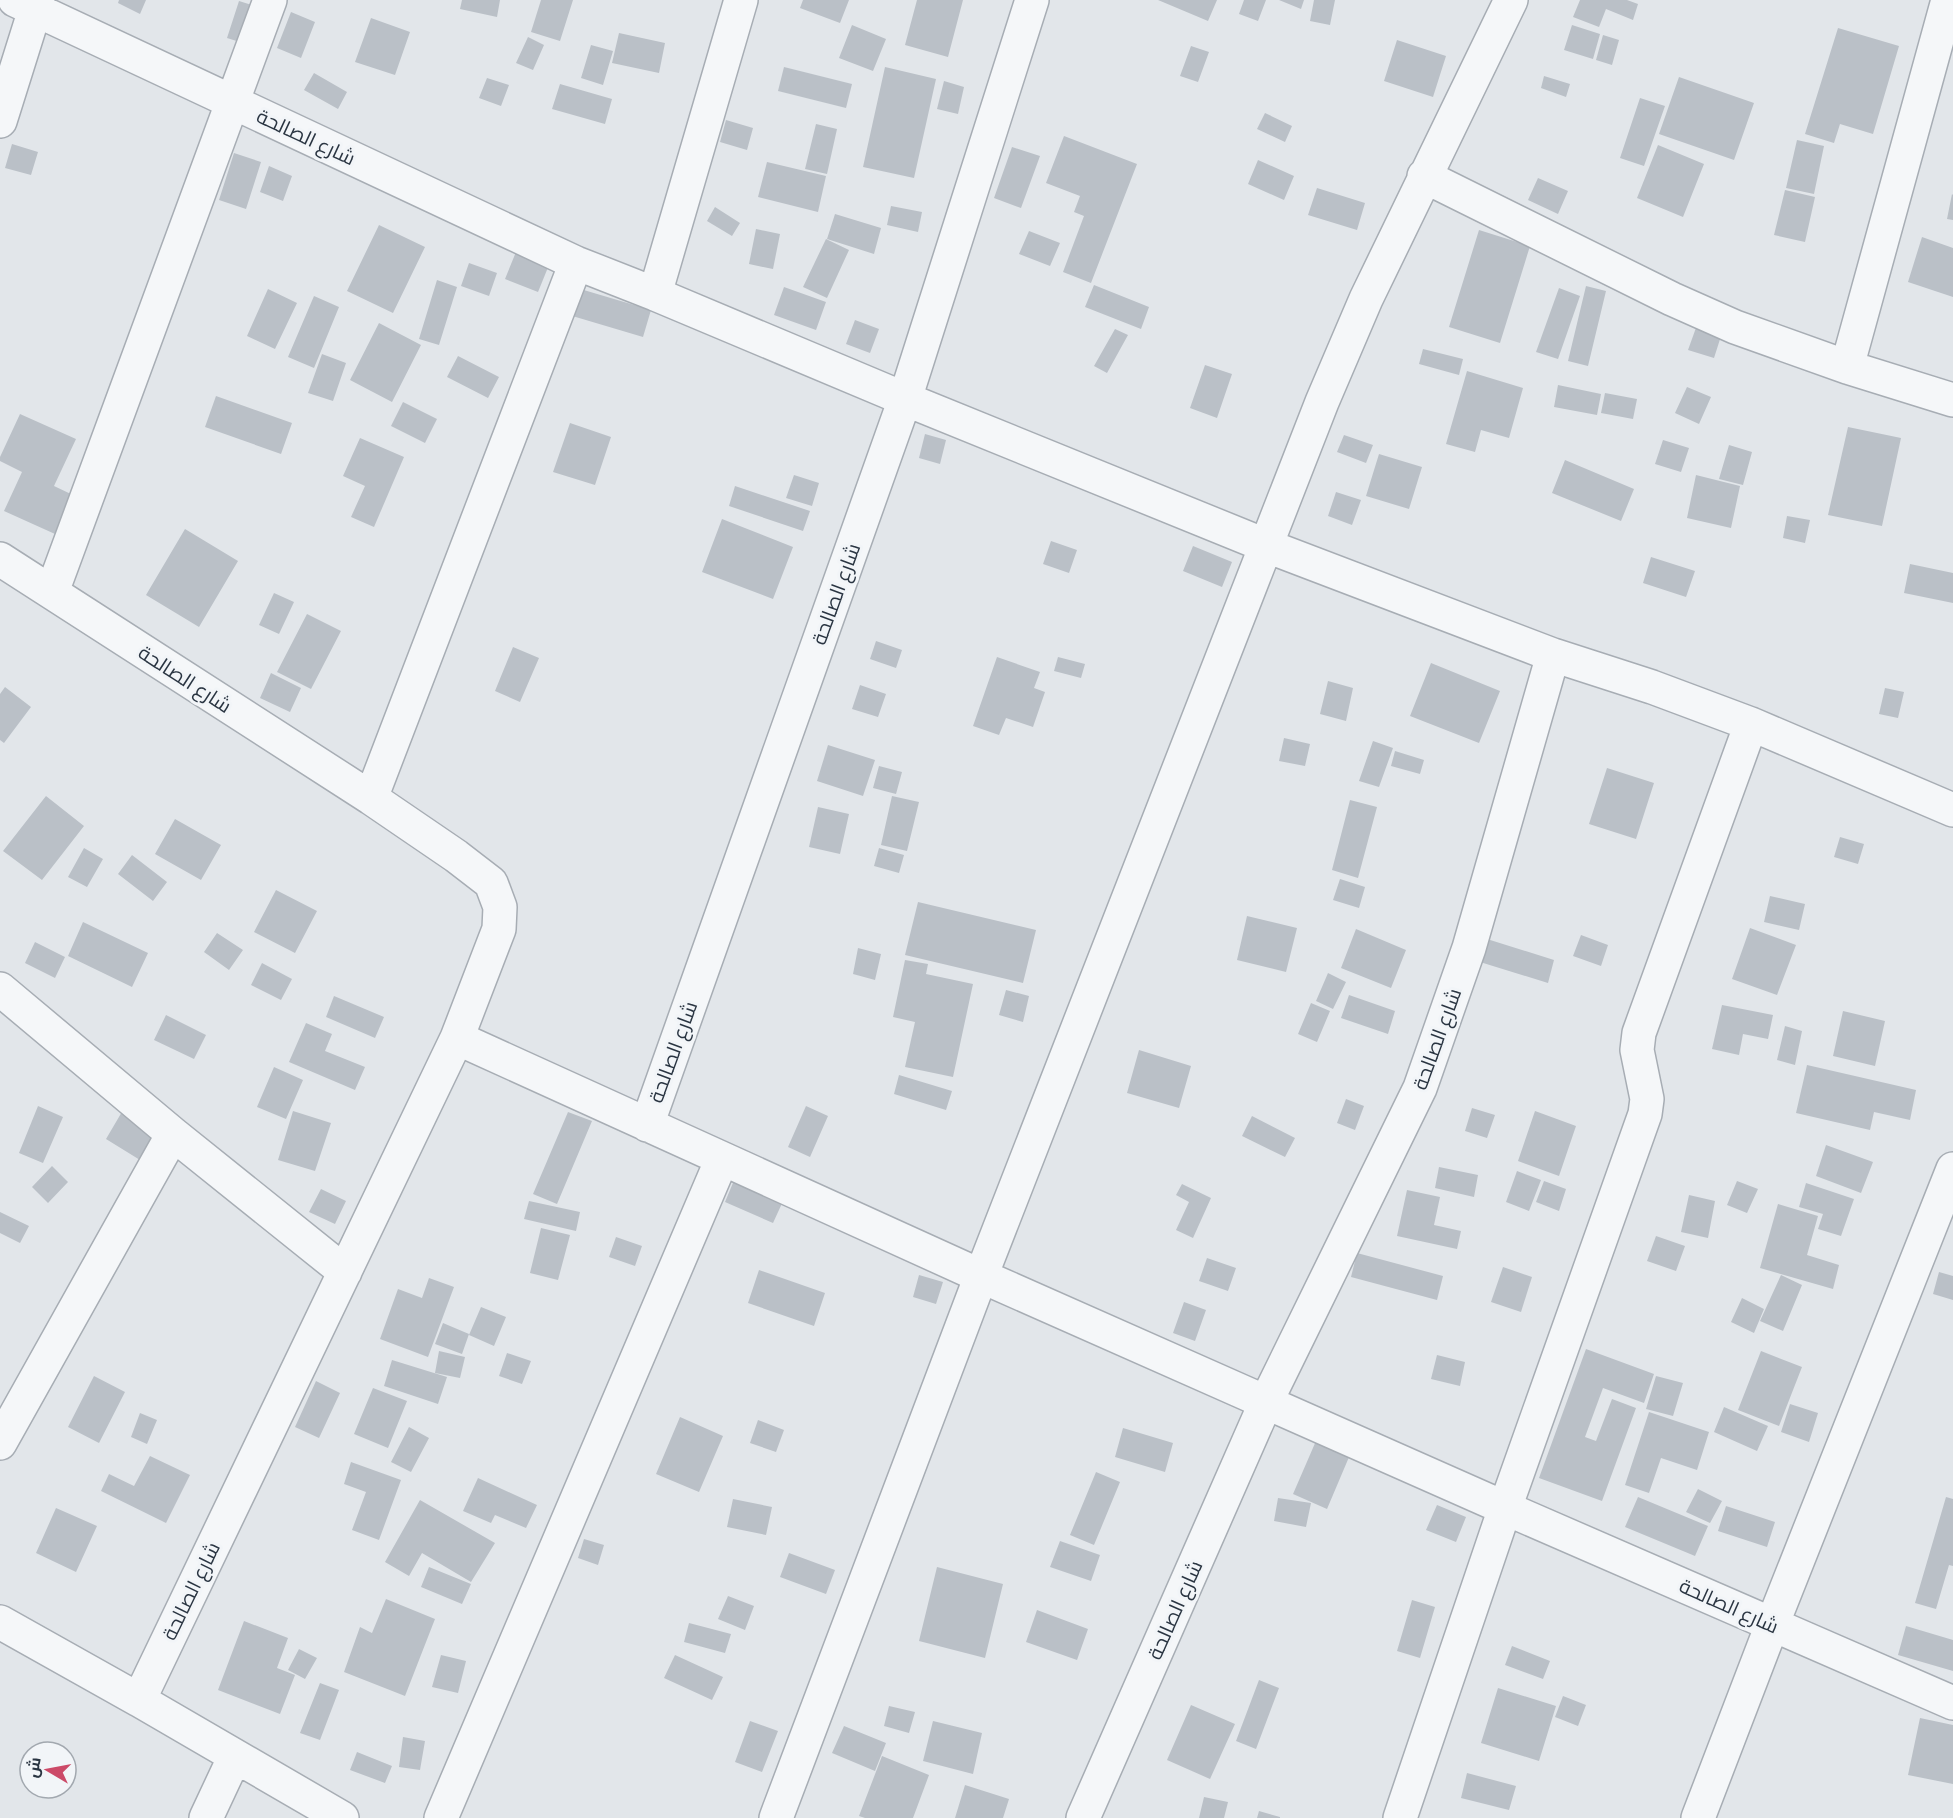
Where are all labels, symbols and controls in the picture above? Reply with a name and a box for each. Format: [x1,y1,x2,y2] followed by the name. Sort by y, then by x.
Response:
[252,104,359,172] street label: شارع الصالحة
[807,540,867,649] street label: شارع الصالحة
[133,640,236,720] street label: شارع الصالحة
[1408,985,1468,1094] street label: شارع الصالحة
[644,998,704,1107] street label: شارع الصالحة
[157,1538,227,1645] street label: شارع الصالحة
[1142,1557,1209,1664] street label: شارع الصالحة
[1675,1573,1782,1640] street label: شارع الصالحة
[18,1740,78,1800] north arrow
[23,1756,45,1779] text: ش

